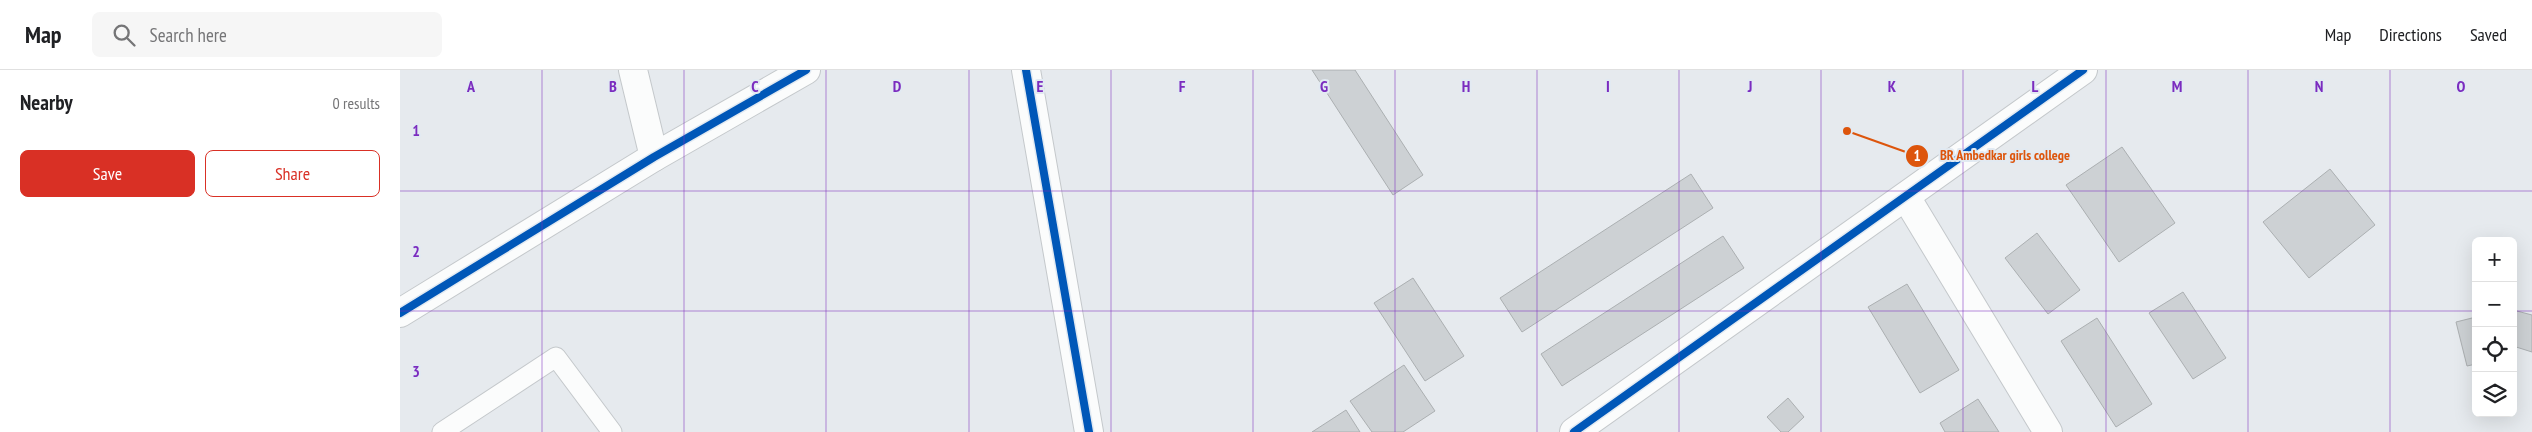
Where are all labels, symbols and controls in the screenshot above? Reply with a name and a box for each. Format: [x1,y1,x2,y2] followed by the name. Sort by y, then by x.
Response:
[92,12,442,57] search box
[25,19,62,50] text: Map
[110,21,138,49] icon: search
[150,23,227,47] text: Search here
[2325,23,2351,46] text: Map
[2379,23,2442,46] text: Directions
[2470,23,2507,46] text: Saved
[466,76,476,96] text: A
[609,76,617,96] text: B
[751,76,759,96] text: C
[893,76,902,96] text: D
[1037,76,1044,96] text: E
[1179,76,1186,96] text: F
[1320,76,1328,96] text: G
[1462,76,1470,96] text: H
[1606,76,1610,96] text: I
[1747,76,1752,96] text: J
[1888,76,1897,96] text: K
[2032,76,2039,96] text: L
[2172,76,2182,96] text: M
[2315,76,2323,96] text: N
[2457,76,2466,96] text: O
[20,89,73,116] text: Nearby
[333,93,380,113] text: 0 results
[412,120,420,140] text: 1
[1905,141,2080,170] callout: BR Ambedkar girls college
[1913,146,1921,165] text: 1
[1940,146,2070,164] text: BR Ambedkar girls college
[20,150,195,197] button: Save
[205,150,380,197] button: Share
[2472,237,2517,417] map controls
[2472,237,2517,282] button: +
[412,241,420,261] text: 2
[2472,282,2517,327] button: −
[2472,327,2517,372] button: locate
[412,361,420,381] text: 3
[2472,372,2517,417] button: layers

